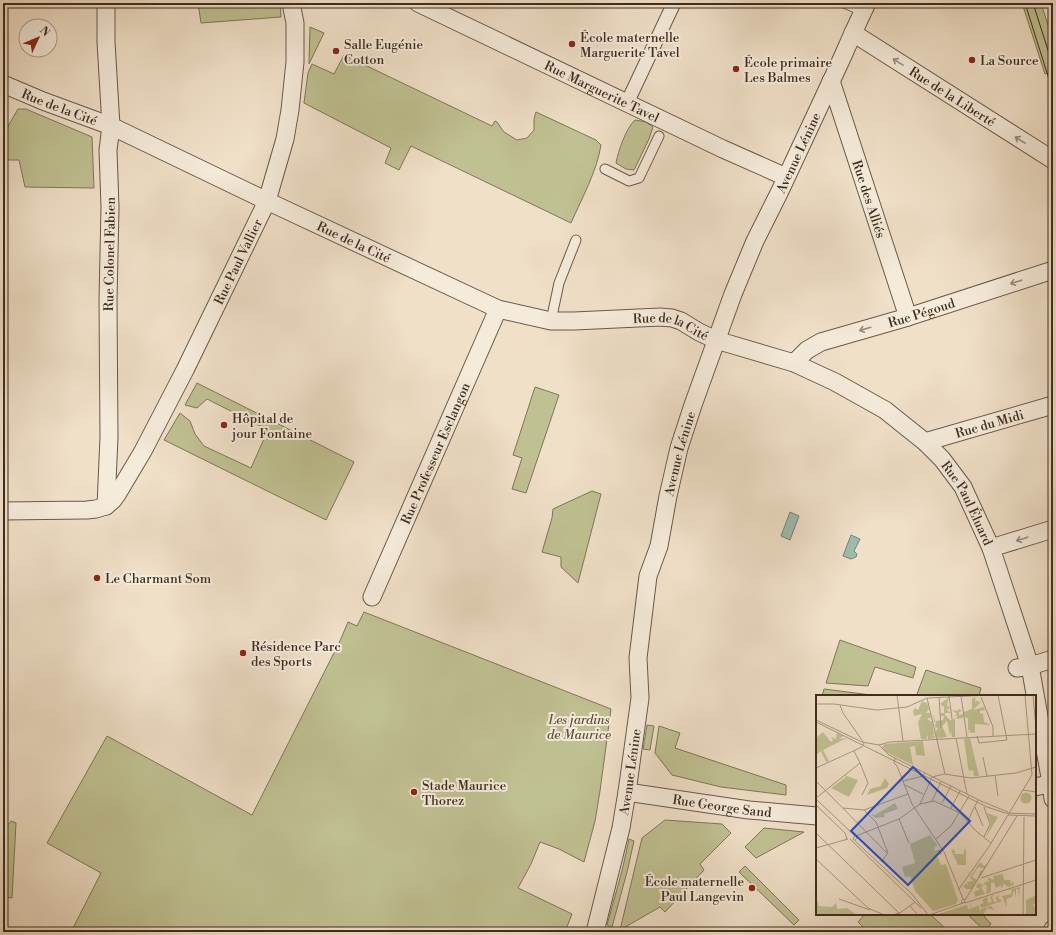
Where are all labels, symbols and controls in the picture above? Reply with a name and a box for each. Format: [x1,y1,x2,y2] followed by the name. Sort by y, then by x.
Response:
[18,18,58,58] north arrow
[36,24,53,40] text: N
[580,29,680,61] place label: École maternelle Marguerite Tavel
[344,37,424,68] place label: Salle Eugénie Cotton
[567,39,577,49] marker: École maternelle Marguerite Tavel
[331,46,341,56] marker: Salle Eugénie Cotton
[980,53,1039,69] place label: La Source
[744,54,832,86] place label: École primaire Les Balmes
[967,55,977,65] marker: La Source
[542,58,662,126] street label: Rue Marguerite Tavel
[893,58,904,67] one-way arrow
[731,64,741,74] marker: École primaire Les Balmes
[906,64,999,131] street label: Rue de la Liberté
[19,86,100,129] street label: Rue de la Cité
[773,110,825,197] street label: Avenue Lénine
[1014,135,1026,143] one-way arrow
[848,158,889,241] street label: Rue des Alliés
[101,197,119,311] street label: Rue Colonel Fabien
[211,216,266,307] street label: Rue Paul Vallier
[314,218,393,267] street label: Rue de la Cité
[1010,279,1023,286] one-way arrow
[886,295,958,331] street label: Rue Pégoud
[632,310,711,344] street label: Rue de la Cité
[859,326,872,333] one-way arrow
[398,380,474,527] street label: Rue Professeur Esclangon
[953,407,1026,442] street label: Rue du Midi
[661,409,700,499] street label: Avenue Lénine
[231,411,312,442] place label: Hôpital de jour Fontaine
[219,420,229,430] marker: Hôpital de jour Fontaine
[937,458,996,549] street label: Rue Paul Éluard
[1016,536,1029,543] one-way arrow
[105,571,212,587] place label: Le Charmant Som
[92,573,102,583] marker: Le Charmant Som
[251,639,341,670] place label: Résidence Parc des Sports
[238,648,248,658] marker: Résidence Parc des Sports
[816,695,1036,915] inset map
[547,712,611,743] park label: Les jardins de Maurice
[616,727,645,817] street label: Avenue Lénine
[422,778,507,809] place label: Stade Maurice Thorez
[409,787,419,797] marker: Stade Maurice Thorez
[671,792,773,821] street label: Rue George Sand
[645,873,744,905] place label: École maternelle Paul Langevin
[747,883,757,893] marker: École maternelle Paul Langevin

